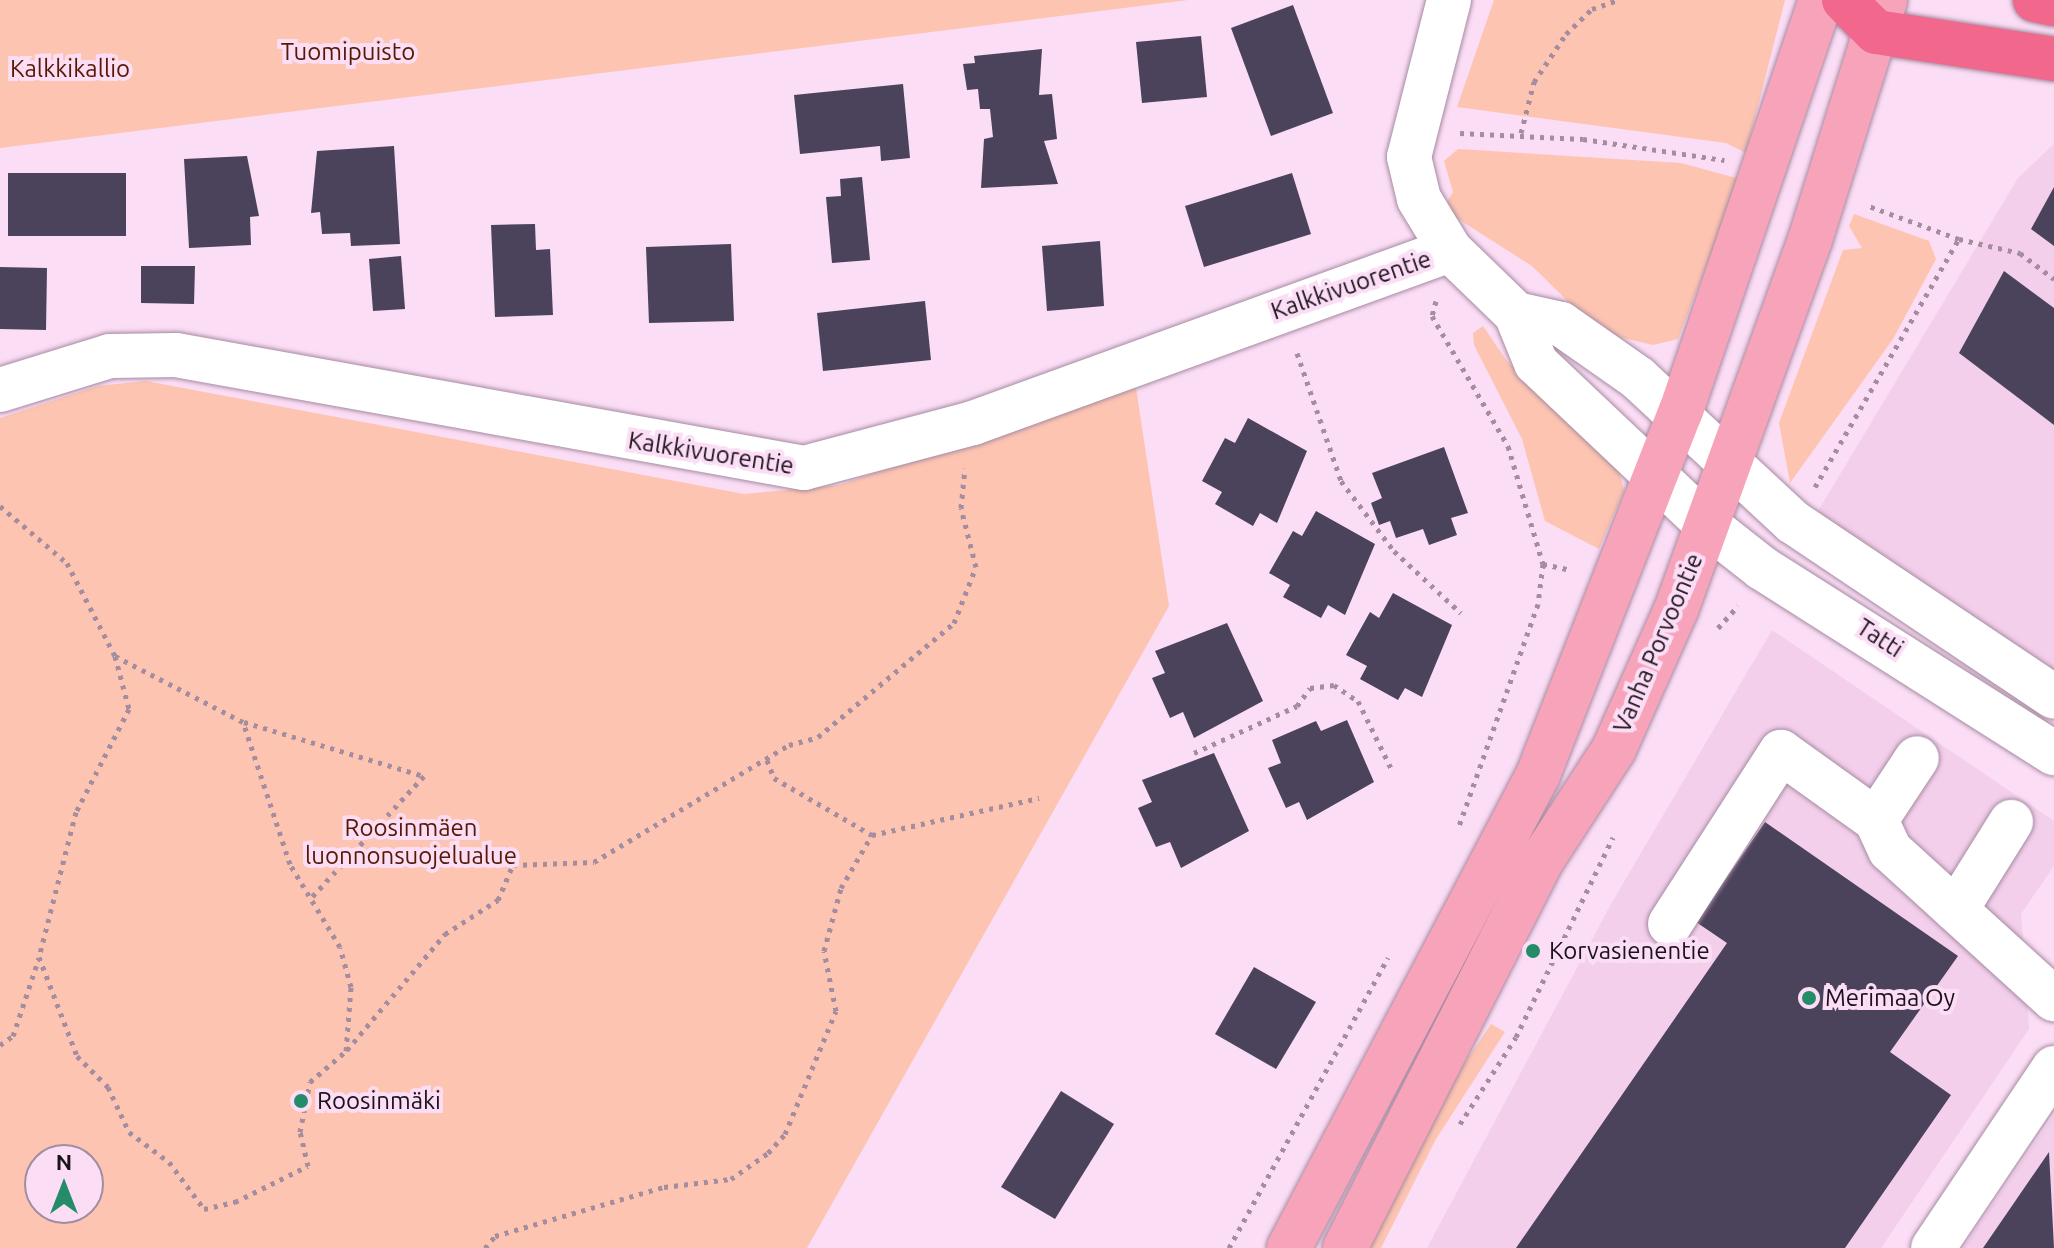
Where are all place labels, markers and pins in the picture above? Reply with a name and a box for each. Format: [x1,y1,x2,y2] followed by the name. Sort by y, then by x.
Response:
[1549,937,1710,965] place label: Korvasienentie
[1524,942,1542,960] marker: Korvasienentie
[1825,984,1955,1012] place label: Merimaa Oy
[1800,989,1818,1007] marker: Merimaa Oy
[317,1087,441,1115] place label: Roosinmäki
[292,1092,310,1110] marker: Roosinmäki

